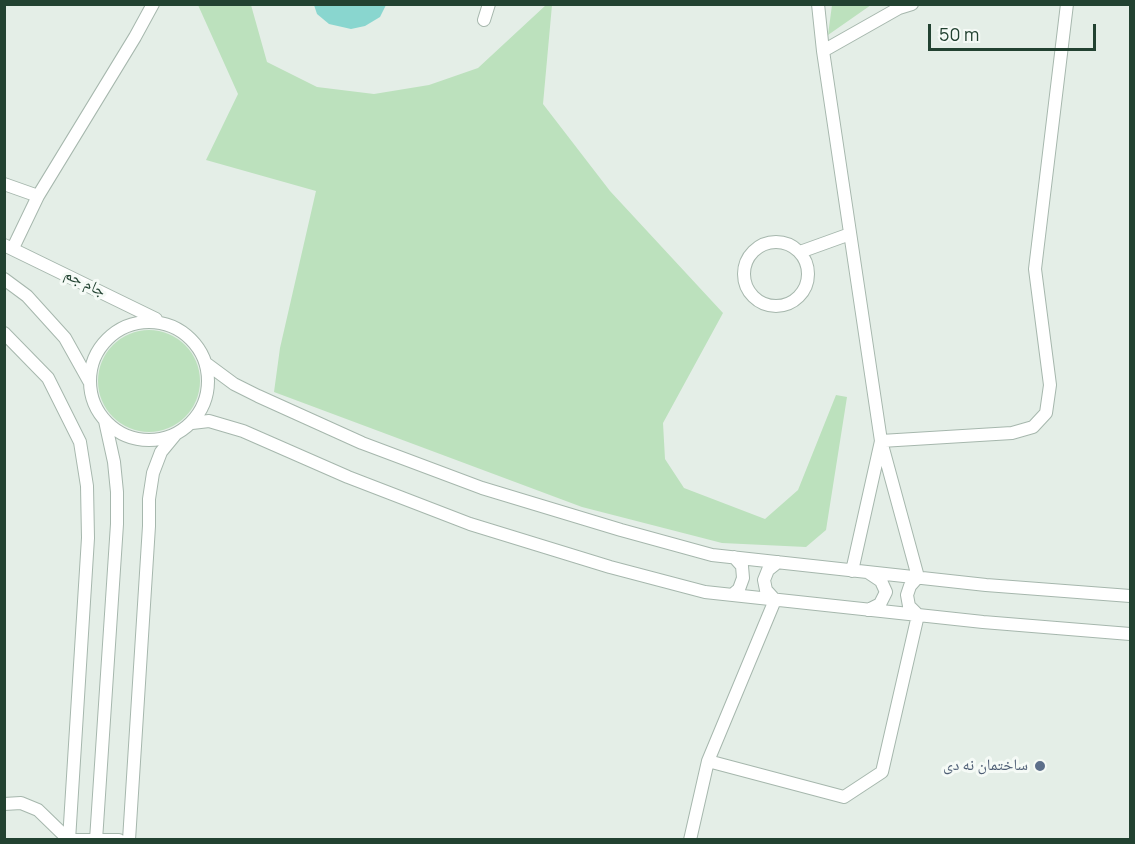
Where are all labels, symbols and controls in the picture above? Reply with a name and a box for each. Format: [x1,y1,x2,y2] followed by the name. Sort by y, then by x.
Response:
[931,12,1099,50] scale bar
[939,22,979,46] text: 50 m
[61,265,109,301] street label: جام جم
[943,756,1028,776] place label: ساختمان نه دی
[1033,759,1047,773] marker: ساختمان نه دی

